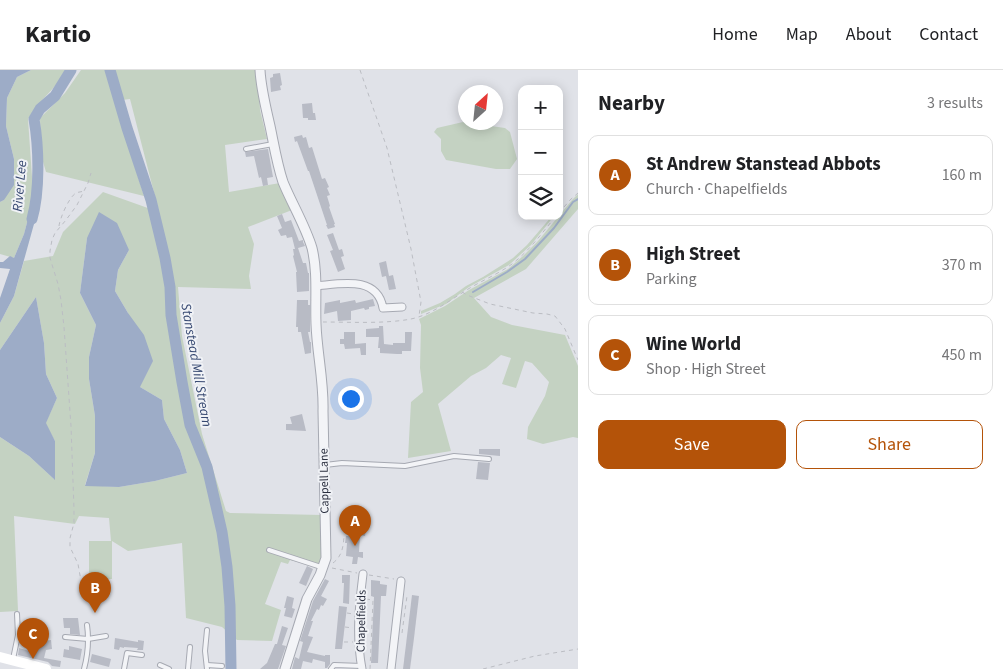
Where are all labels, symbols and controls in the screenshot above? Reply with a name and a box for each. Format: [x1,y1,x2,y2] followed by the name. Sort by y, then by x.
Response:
[25,17,91,52] text: Kartio
[712,22,758,47] text: Home
[786,22,818,47] text: Map
[846,22,891,47] text: About
[919,22,978,47] text: Contact
[458,85,503,130] north arrow
[518,85,563,220] map controls
[518,85,563,130] button: +
[598,88,665,118] text: Nearby
[927,92,983,114] text: 3 results
[518,130,563,175] button: −
[646,151,881,178] text: St Andrew Stanstead Abbots
[8,159,32,213] water label: River Lee
[610,164,620,186] text: A
[942,164,982,186] text: 160 m
[518,175,563,220] button: layers
[646,178,787,200] text: Church · Chapelfields
[646,241,740,268] text: High Street
[610,254,620,276] text: B
[942,254,982,276] text: 370 m
[646,268,697,290] text: Parking
[175,302,217,429] water label: Stanstead Mill Stream
[646,331,741,358] text: Wine World
[610,344,620,366] text: C
[942,344,982,366] text: 450 m
[646,358,766,380] text: Shop · High Street
[338,386,364,412] your location
[598,420,786,469] button: Save
[796,420,983,469] button: Share
[315,448,334,514] street label: Cappell Lane
[339,505,371,546] pin: A
[79,572,111,613] pin: B
[352,590,371,652] street label: Chapelfields
[17,618,49,659] pin: C

